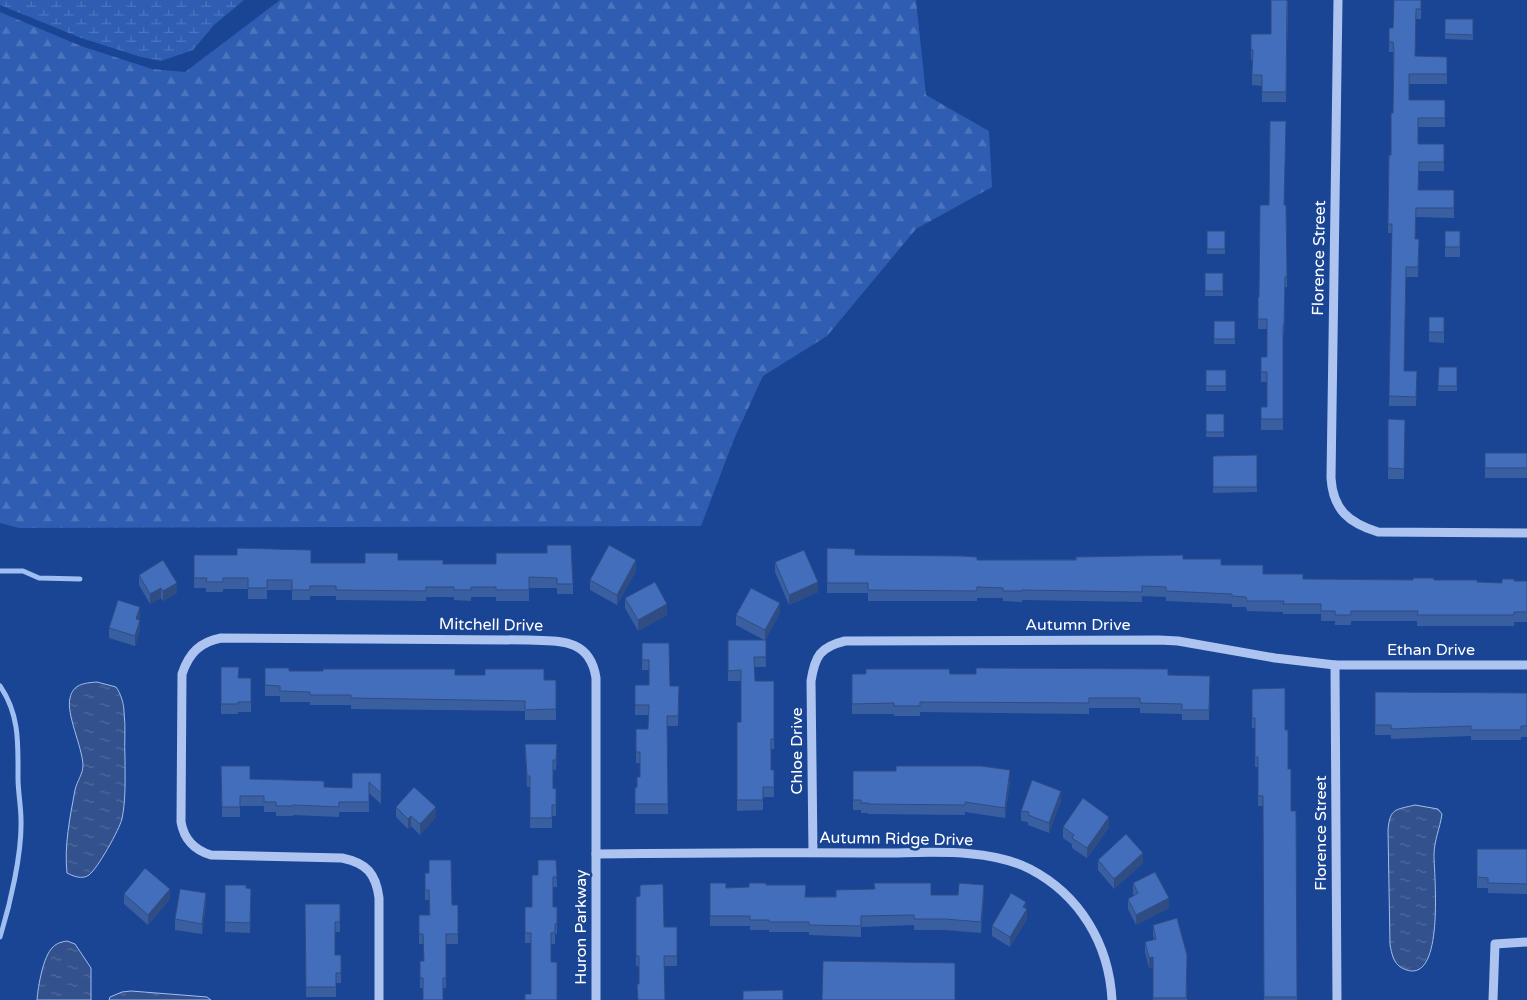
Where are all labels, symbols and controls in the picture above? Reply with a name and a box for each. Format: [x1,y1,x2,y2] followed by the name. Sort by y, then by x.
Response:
[1308,200,1330,316] street label: Florence Street
[439,614,543,636] street label: Mitchell Drive
[1025,615,1131,635] street label: Autumn Drive
[1387,640,1475,660] street label: Ethan Drive
[787,707,807,795] street label: Chloe Drive
[1311,775,1331,891] street label: Florence Street
[819,828,973,850] street label: Autumn Ridge Drive
[571,869,591,985] street label: Huron Parkway

